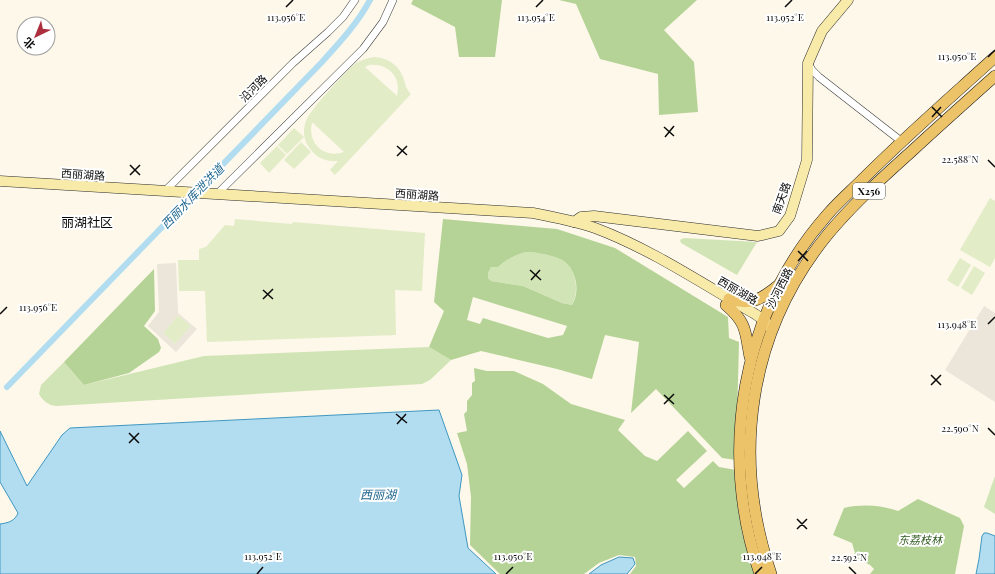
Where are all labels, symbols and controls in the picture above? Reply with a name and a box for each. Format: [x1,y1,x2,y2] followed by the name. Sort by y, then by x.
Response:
[267,10,305,24] text: 113.956°E
[517,10,555,24] text: 113.954°E
[766,10,804,24] text: 113.952°E
[16,16,56,56] north arrow
[20,34,38,53] text: 北
[938,49,976,63] text: 113.950°E
[236,71,270,105] street label: 沿河路
[941,152,979,166] text: 22.588°N
[157,159,228,232] water label: 西丽水库泄洪道
[61,165,105,183] street label: 西丽湖路
[768,180,794,216] street label: 南天路
[853,183,885,199] road number: X256
[395,185,439,203] street label: 西丽湖路
[61,213,113,230] district label: 丽湖社区
[762,265,796,311] street label: 沙河西路
[715,273,761,307] street label: 西丽湖路
[19,300,57,314] text: 113.956°E
[938,317,976,331] text: 113.948°E
[941,421,979,435] text: 22.590°N
[360,486,398,502] water label: 西丽湖
[898,532,944,547] park label: 东荔枝林
[244,549,282,563] text: 113.952°E
[494,549,532,563] text: 113.950°E
[743,549,781,563] text: 113.948°E
[831,550,867,564] text: 22.592°N

